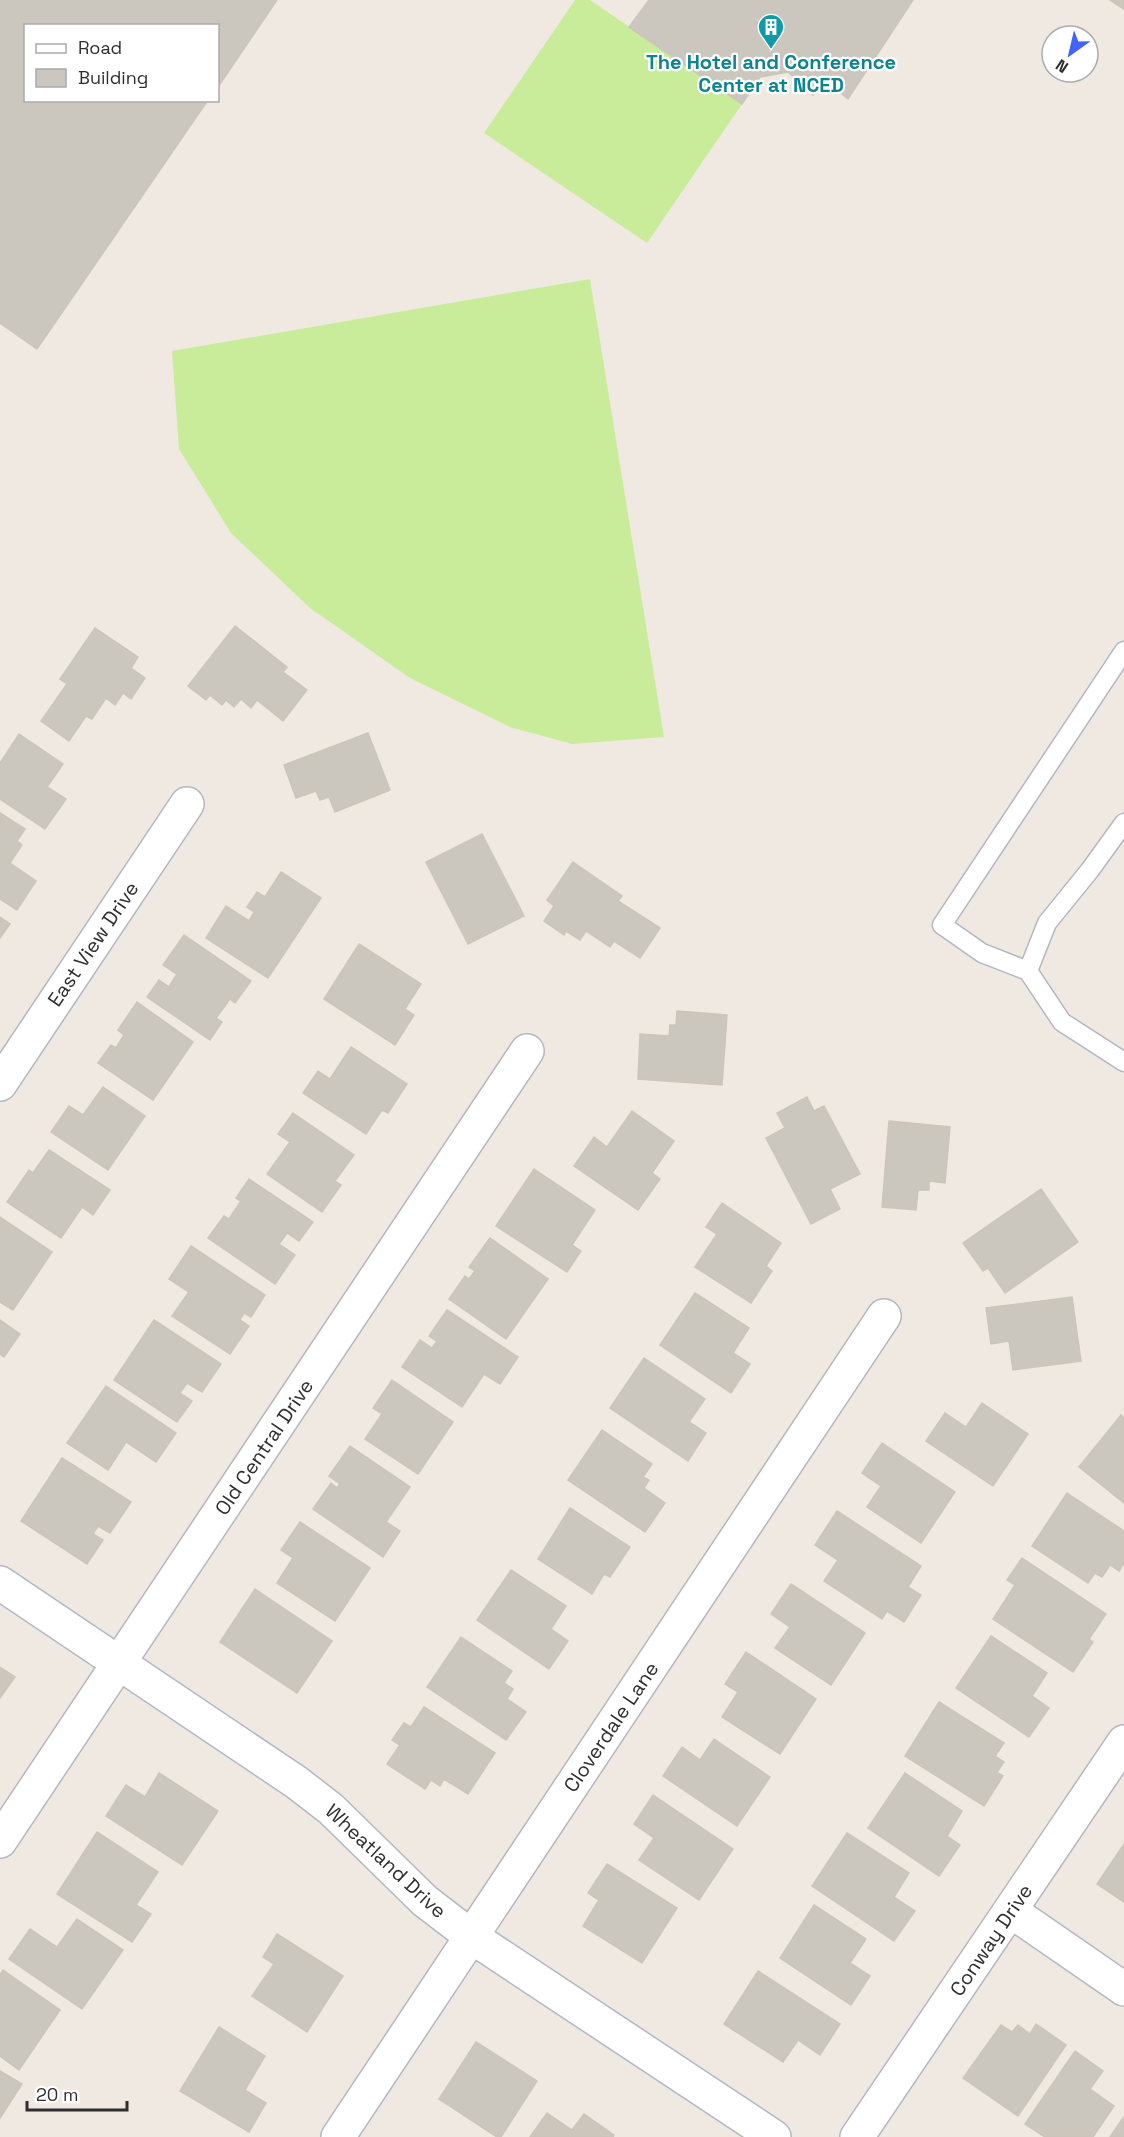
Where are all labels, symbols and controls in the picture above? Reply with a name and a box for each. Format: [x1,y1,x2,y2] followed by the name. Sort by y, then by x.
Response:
[756,12,786,50] building icon: The Hotel and Conference Center at NCED
[24,24,219,102] legend
[1040,24,1100,84] north arrow
[78,36,122,59] text: Road
[646,49,896,98] place label: The Hotel and Conference Center at NCED
[1052,54,1072,78] text: N
[78,66,148,89] text: Building
[42,877,144,1011] street label: East View Drive
[209,1374,319,1520] street label: Old Central Drive
[558,1657,664,1797] street label: Cloverdale Lane
[320,1798,452,1924] street label: Wheatland Drive
[944,1879,1038,2001] street label: Conway Drive
[27,2074,128,2112] scale bar
[36,2083,79,2106] text: 20 m

